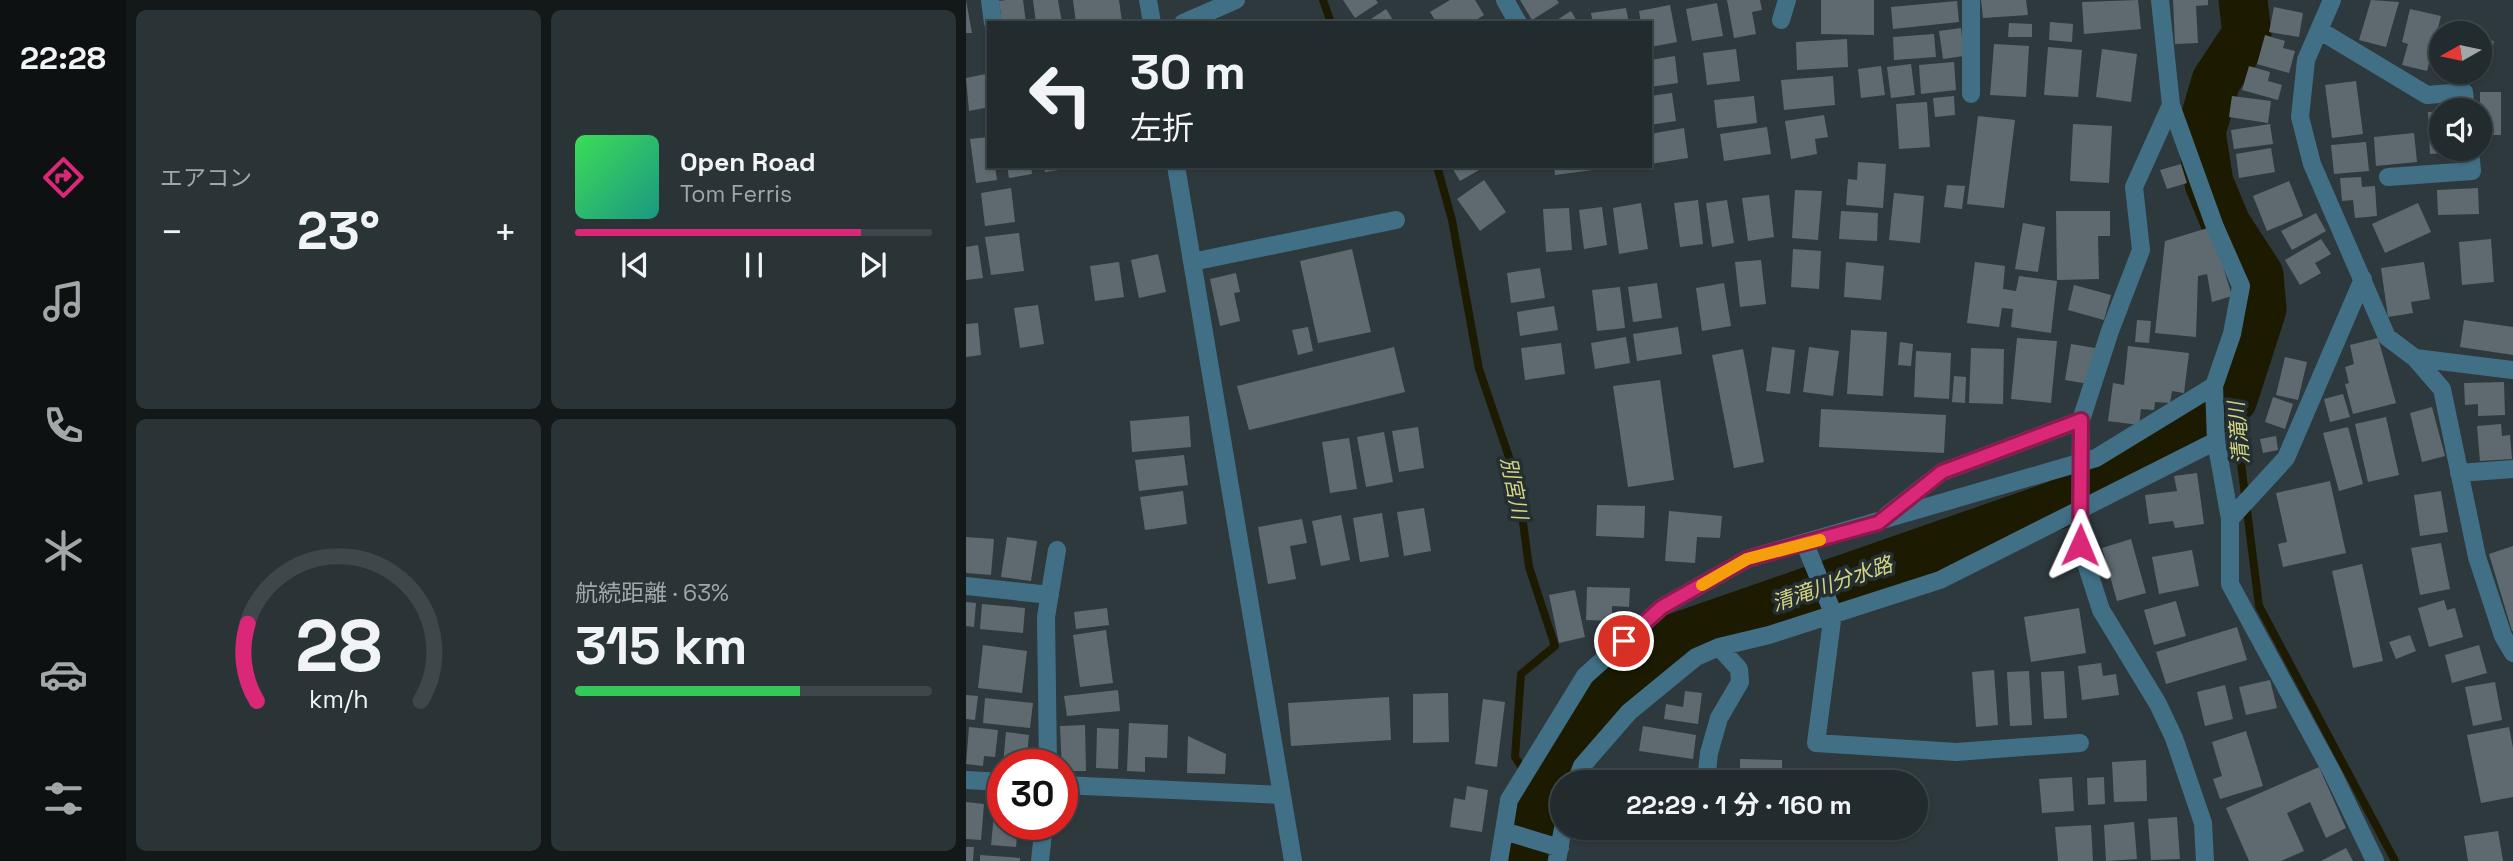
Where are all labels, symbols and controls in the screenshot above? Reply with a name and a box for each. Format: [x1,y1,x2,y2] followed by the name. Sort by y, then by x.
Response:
[2429,21,2492,84] north arrow
[2429,21,2492,161] map controls
[20,38,106,78] text: 22:28
[1130,41,1246,103] text: 30 m
[1015,49,1106,140] icon: left
[2429,98,2492,161] button: sound
[1130,108,1194,148] text: 左折
[680,145,816,179] text: Open Road
[39,153,88,202] icon: directions
[160,163,252,193] text: エアコン
[680,179,792,209] text: Tom Ferris
[297,198,380,264] text: 23°
[160,208,184,256] text: −
[493,208,517,256] text: +
[616,246,654,284] icon: previous
[735,246,773,284] icon: pause
[854,246,892,284] icon: next
[39,277,88,326] icon: music
[2222,398,2255,466] water label: 清滝川
[39,401,88,450] icon: phone
[1495,454,1534,523] water label: 別宮川
[2043,508,2117,582] position arrow
[39,526,88,575] icon: climate
[1768,550,1898,617] water label: 清滝川分水路
[575,578,729,608] text: 航続距離 · 63%
[295,599,382,692] text: 28
[1594,611,1654,671] pin
[575,613,747,679] text: 315 km
[1605,622,1643,660] icon: arrive
[39,650,88,699] icon: car
[309,683,368,715] text: km/h
[987,749,1078,840] speed limit sign: 30
[39,774,88,823] icon: filters
[1626,788,1852,822] text: 22:29 · 1 分 · 160 m

